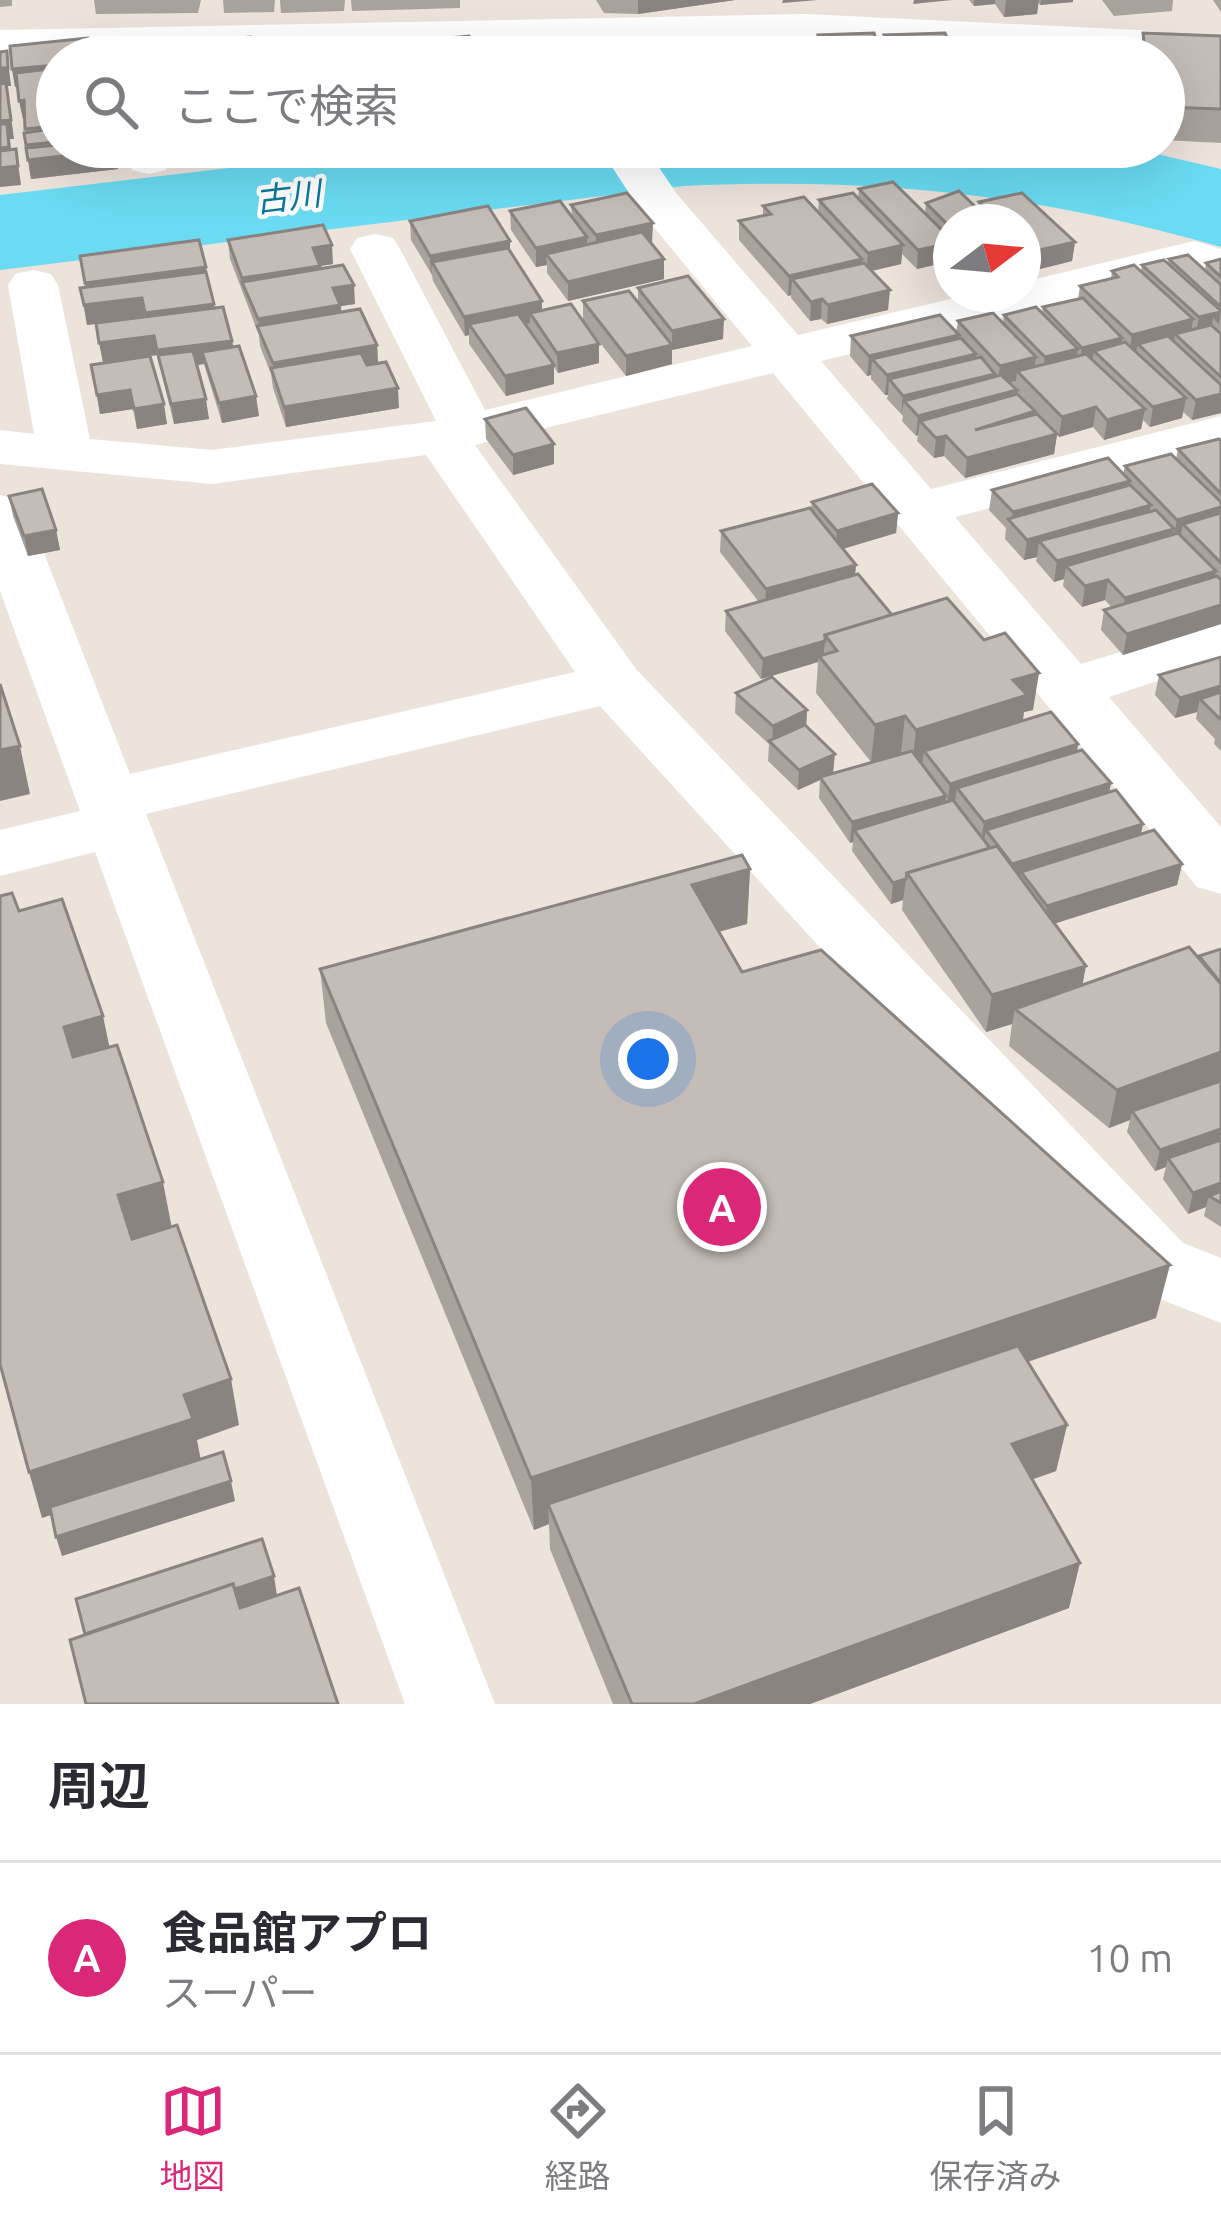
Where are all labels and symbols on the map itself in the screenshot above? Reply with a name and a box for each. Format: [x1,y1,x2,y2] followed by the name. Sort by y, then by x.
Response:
[253,173,326,218] water label: 古川
[933,204,1041,312] north arrow
[618,1029,678,1089] your location
[683,1162,761,1252] pin: A

